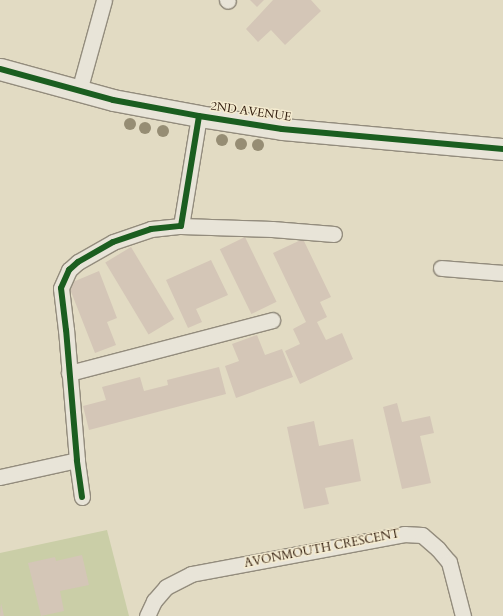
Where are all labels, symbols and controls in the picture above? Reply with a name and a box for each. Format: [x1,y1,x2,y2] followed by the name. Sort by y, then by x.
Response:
[210,99,292,125] street label: 2ND AVENUE
[243,527,401,571] street label: AVONMOUTH CRESCENT

